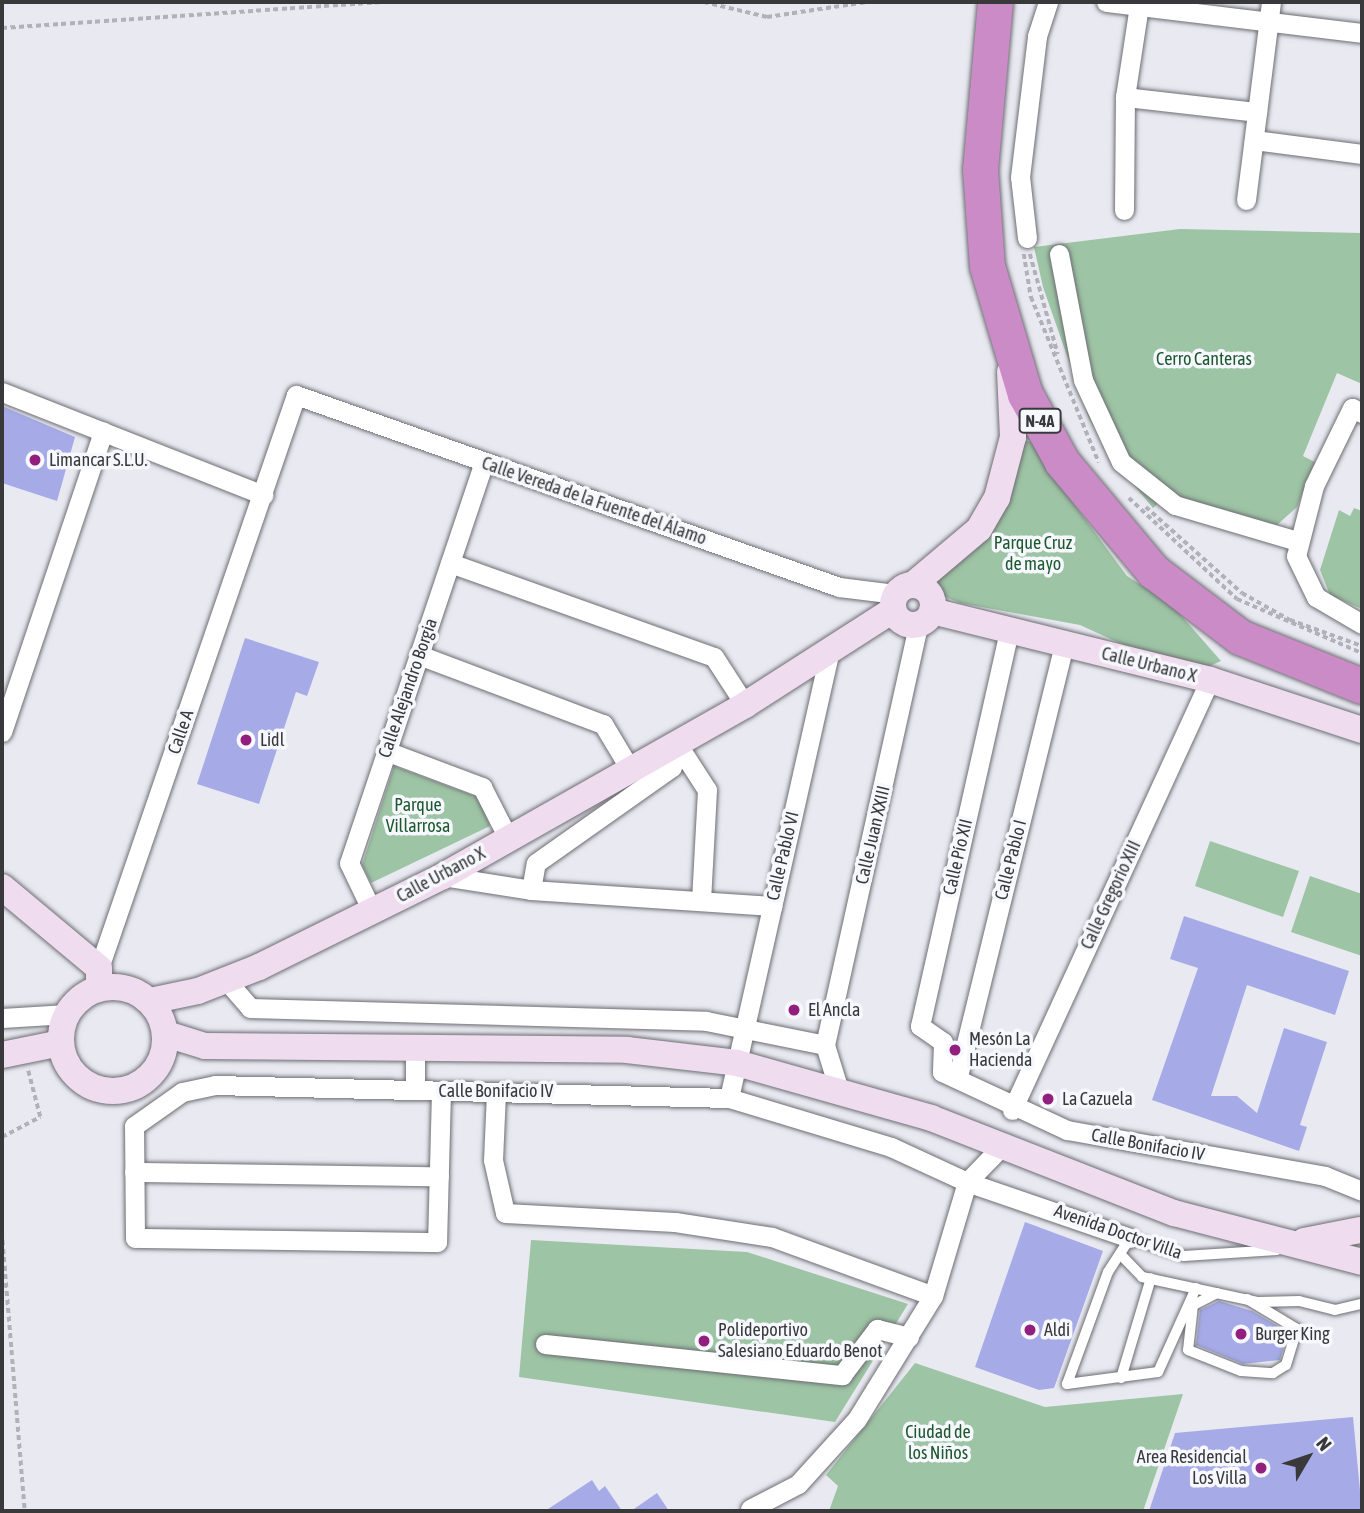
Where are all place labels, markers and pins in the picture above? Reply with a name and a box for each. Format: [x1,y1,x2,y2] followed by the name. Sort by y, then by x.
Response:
[49,449,147,471] place label: Limancar S.L.U.
[27,452,43,468] marker: Limancar S.L.U.
[260,729,284,751] place label: Lidl
[238,732,254,748] marker: Lidl
[808,999,860,1021] place label: El Ancla
[786,1002,802,1018] marker: El Ancla
[969,1029,1032,1072] place label: Mesón La Hacienda
[947,1042,963,1058] marker: Mesón La Hacienda
[1062,1088,1133,1110] place label: La Cazuela
[1040,1091,1056,1107] marker: La Cazuela
[1044,1319,1070,1341] place label: Aldi
[718,1320,882,1362] place label: Polideportivo Salesiano Eduardo Benot
[1022,1322,1038,1338] marker: Aldi
[1255,1323,1330,1345] place label: Burger King
[1233,1326,1249,1342] marker: Burger King
[696,1333,712,1349] marker: Polideportivo Salesiano Eduardo Benot
[1137,1447,1247,1490] place label: Area Residencial Los Villa
[1253,1460,1269,1476] marker: Area Residencial Los Villa

